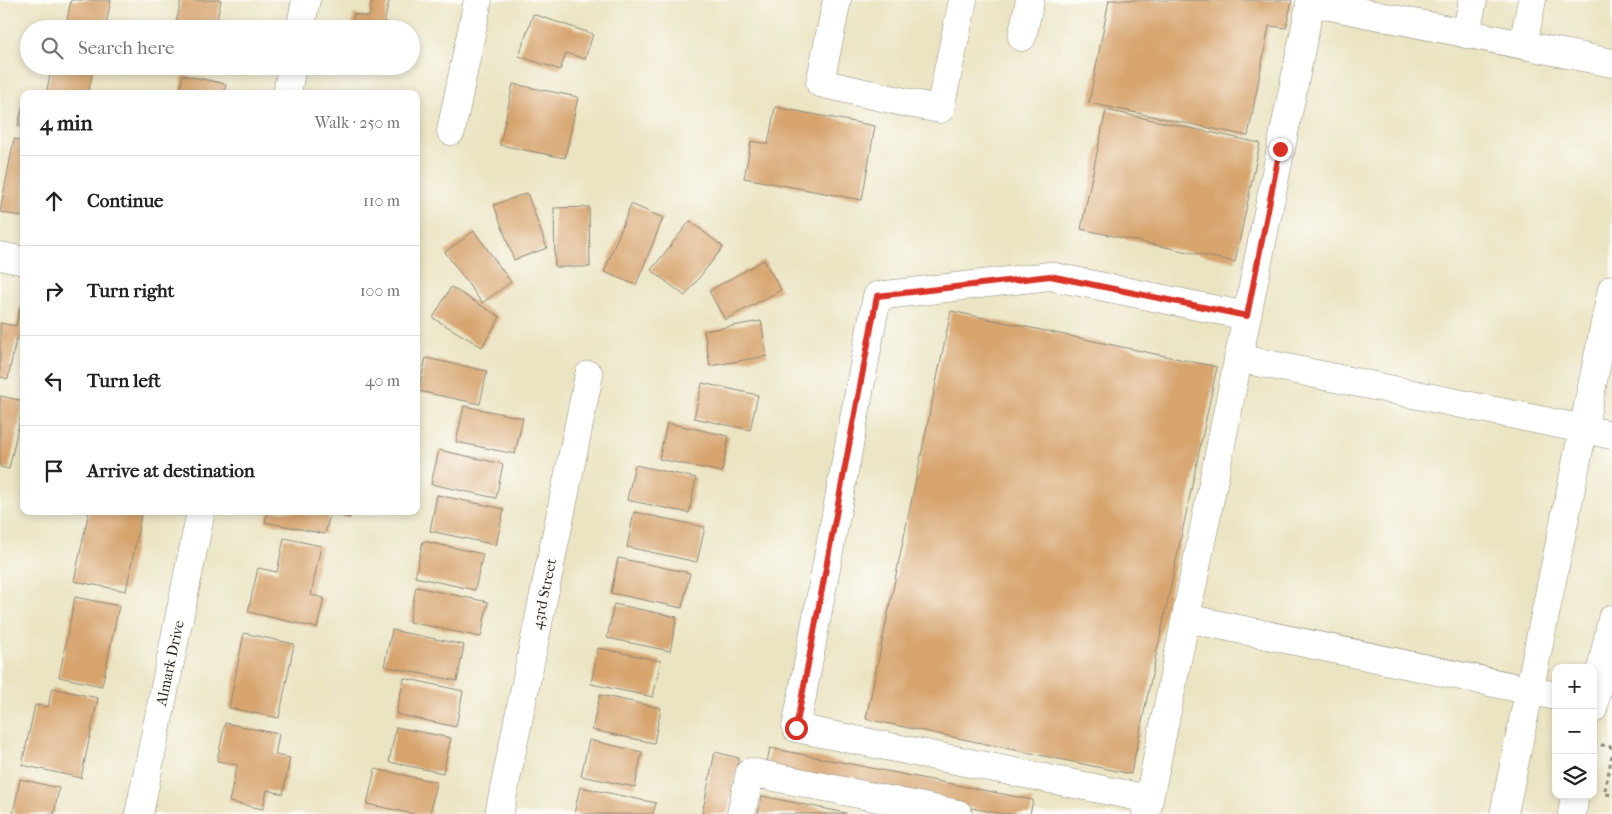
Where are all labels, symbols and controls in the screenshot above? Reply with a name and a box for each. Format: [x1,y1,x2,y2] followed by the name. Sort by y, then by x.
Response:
[20,20,420,75] search box
[38,34,66,62] icon: search
[78,37,174,59] text: Search here
[40,111,93,135] text: 4 min
[315,113,400,132] text: Walk · 250 m
[1269,138,1292,161] route end
[40,187,68,215] icon: ahead
[87,190,163,212] text: Continue
[363,191,400,210] text: 110 m
[40,277,68,305] icon: right
[87,280,174,302] text: Turn right
[360,281,400,300] text: 100 m
[40,367,68,395] icon: left
[87,370,161,392] text: Turn left
[365,371,400,390] text: 40 m
[40,457,68,485] icon: arrive
[87,460,255,482] text: Arrive at destination
[528,556,560,631] street label: 43rd Street
[152,618,188,708] street label: Almark Drive
[1552,664,1597,799] map controls
[1552,664,1597,709] button: +
[1552,709,1597,754] button: −
[785,717,808,740] route start
[1552,754,1597,799] button: layers

